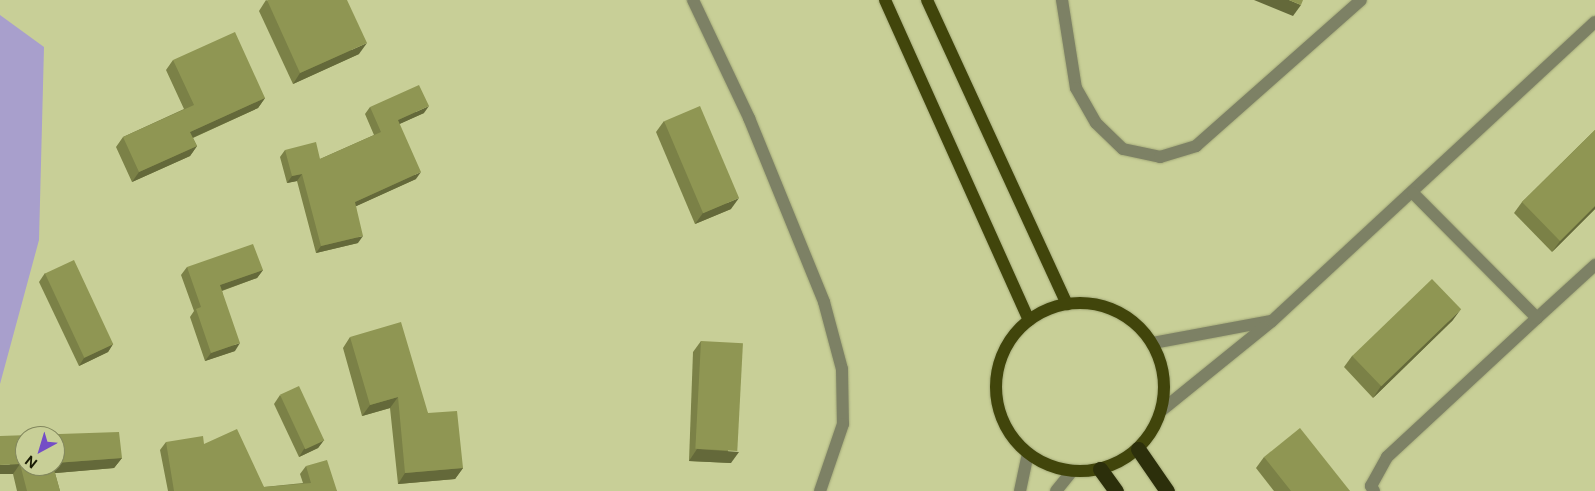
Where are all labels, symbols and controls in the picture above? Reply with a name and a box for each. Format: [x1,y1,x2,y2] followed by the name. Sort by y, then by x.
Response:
[15,426,65,476] north arrow
[22,452,40,472] text: N

